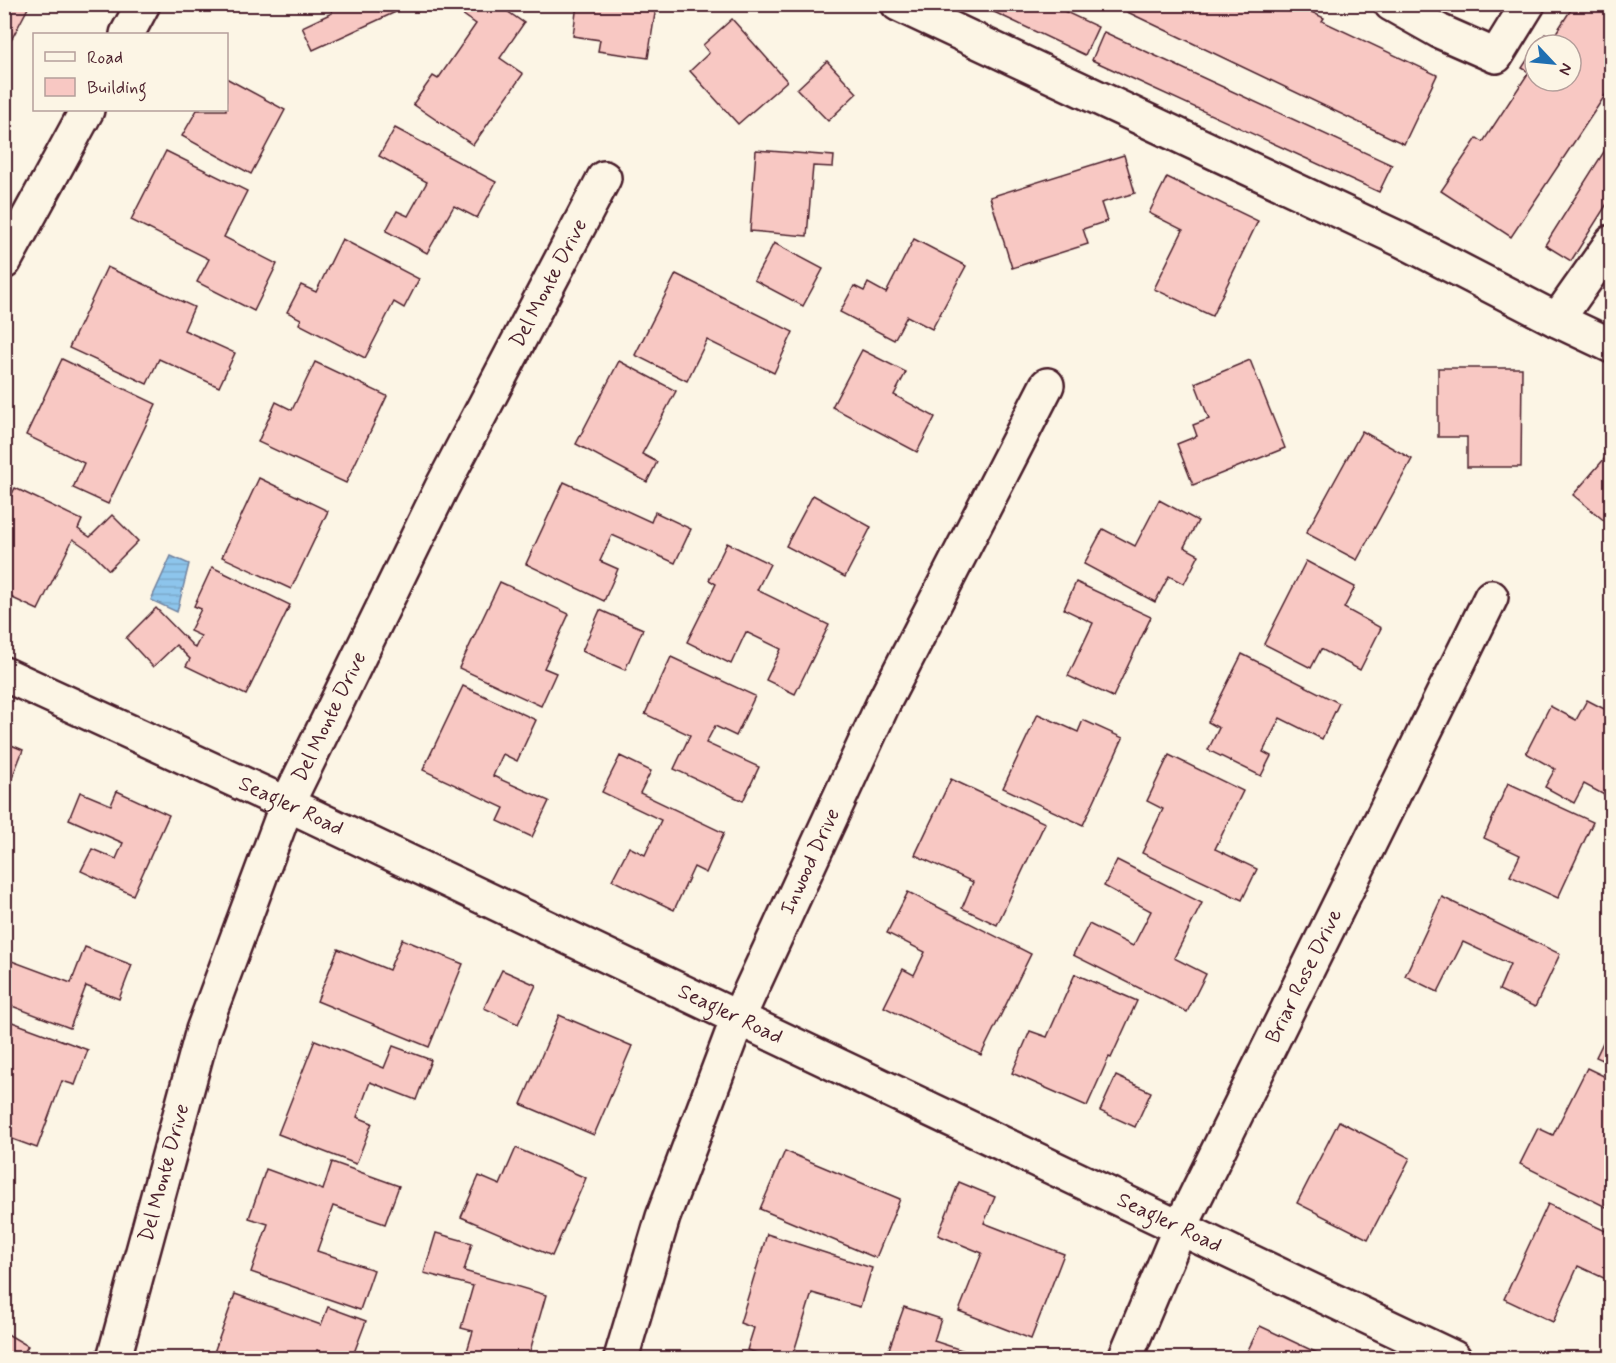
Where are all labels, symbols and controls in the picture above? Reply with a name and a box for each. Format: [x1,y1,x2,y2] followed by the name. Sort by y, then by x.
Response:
[33,33,228,111] legend
[1523,33,1583,93] north arrow
[87,46,123,70] text: Road
[1553,60,1577,78] text: N
[87,76,147,102] text: Building
[504,214,594,352] street label: Del Monte Drive
[286,647,373,787] street label: Del Monte Drive
[234,770,348,843] street label: Seagler Road
[774,804,847,919] street label: Inwood Drive
[1259,904,1349,1048] street label: Briar Rose Drive
[673,978,787,1051] street label: Seagler Road
[132,1101,196,1245] street label: Del Monte Drive
[1112,1186,1226,1260] street label: Seagler Road

